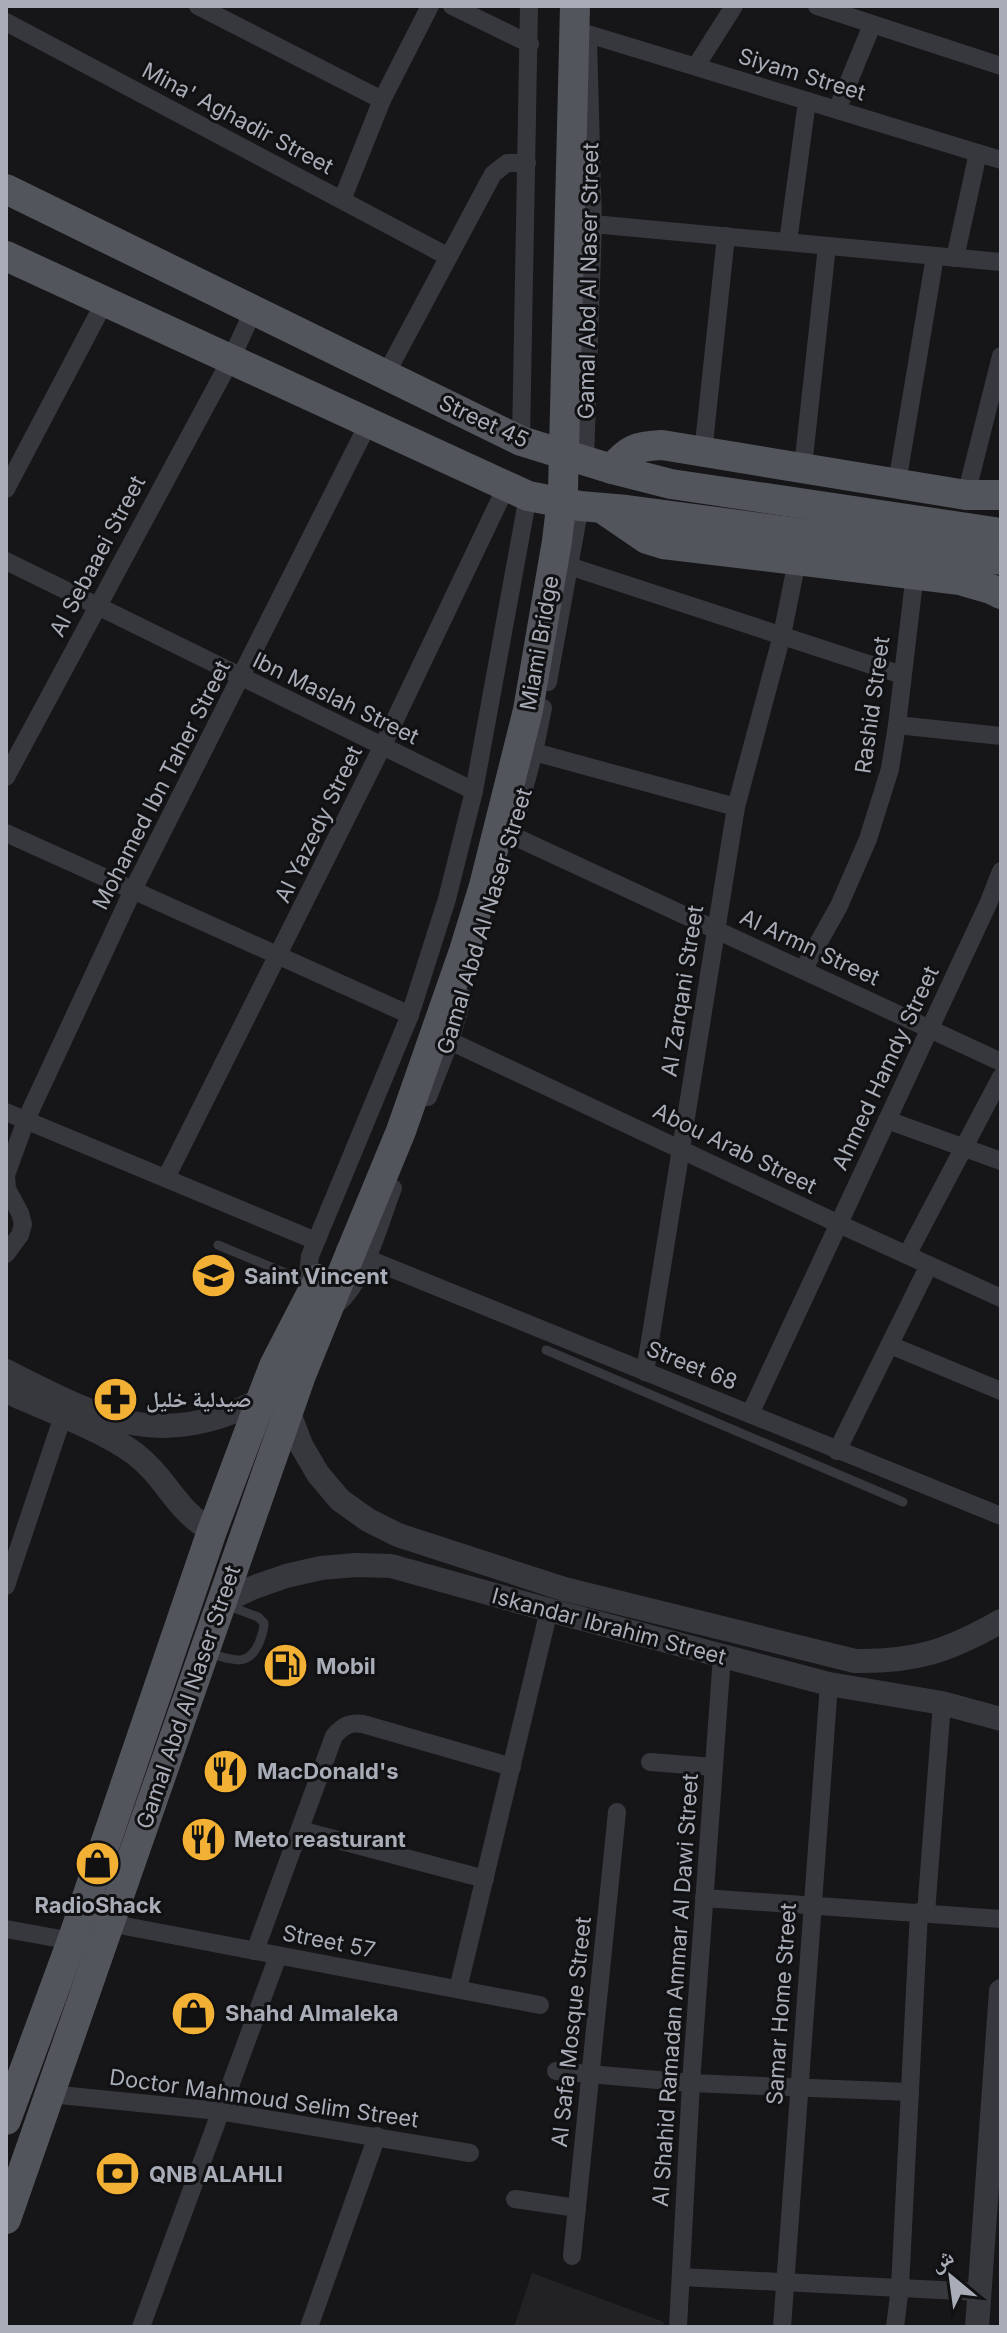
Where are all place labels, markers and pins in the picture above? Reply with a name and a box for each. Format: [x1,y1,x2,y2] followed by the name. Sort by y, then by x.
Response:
[189,1252,237,1300] school or university icon: Saint Vincent
[244,1263,388,1289] place label: Saint Vincent
[91,1375,139,1423] pharmacy icon: صيدلية خليل
[146,1386,251,1413] place label: صيدلية خليل
[261,1642,309,1690] fuel station icon: Mobil
[316,1653,376,1679] place label: Mobil
[202,1747,250,1795] restaurant icon: MacDonald's
[257,1758,399,1784] place label: MacDonald's
[179,1815,227,1863] restaurant icon: Meto reasturant
[234,1826,406,1852] place label: Meto reasturant
[74,1840,122,1888] shop icon: RadioShack
[34,1892,162,1918] place label: RadioShack
[170,1989,218,2037] shop icon: Shahd Almaleka
[225,2000,399,2026] place label: Shahd Almaleka
[94,2150,142,2198] bank icon: QNB ALAHLI
[149,2161,283,2187] place label: QNB ALAHLI

